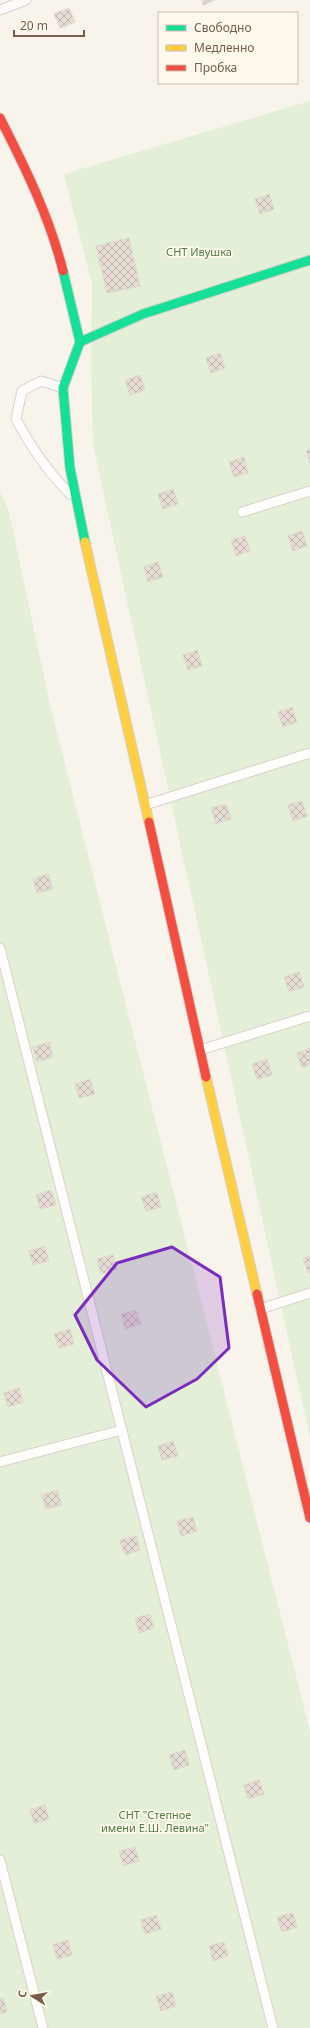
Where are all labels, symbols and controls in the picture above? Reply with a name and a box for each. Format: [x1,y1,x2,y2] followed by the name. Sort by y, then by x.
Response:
[14,12,84,38] scale bar
[158,12,298,84] legend
[20,17,48,34] text: 20 m
[194,19,252,36] text: Свободно
[194,39,254,56] text: Медленно
[194,59,237,76] text: Пробка
[166,244,232,259] park label: СНТ Ивушка
[101,1807,209,1835] park label: СНТ "Степное имени Е.Ш. Левина"
[12,1976,52,2016] north arrow
[14,1989,30,1999] text: С

